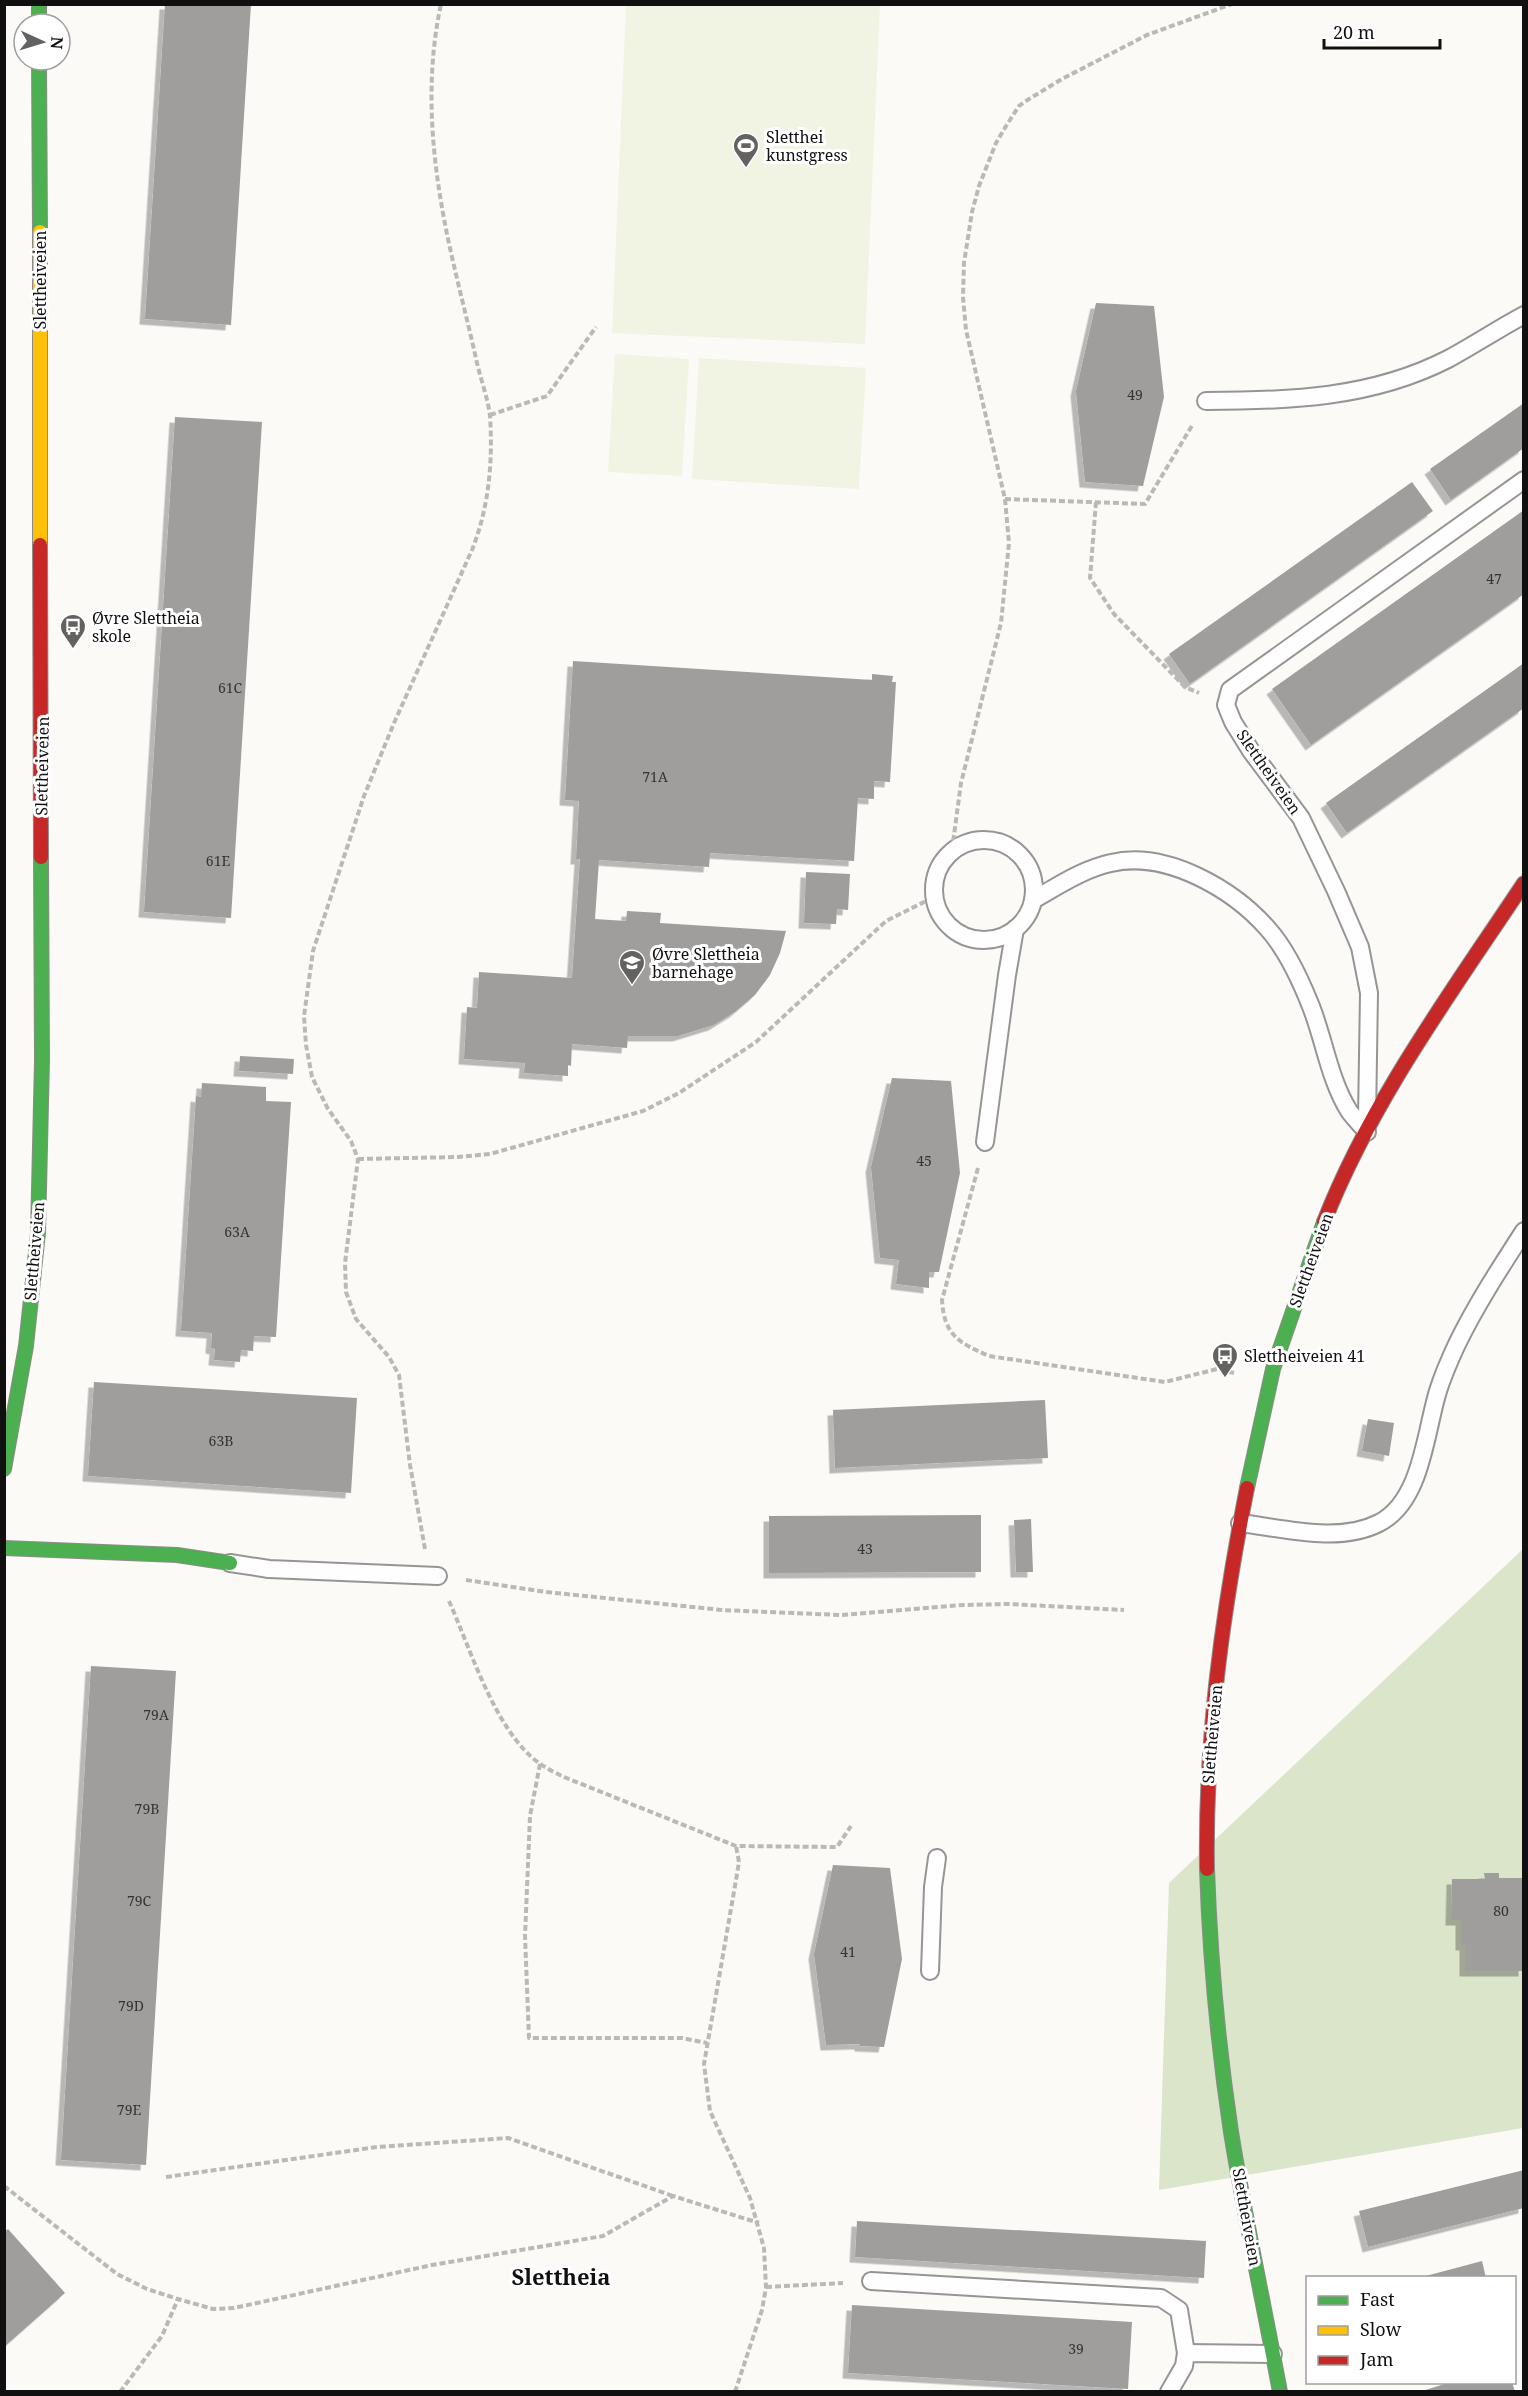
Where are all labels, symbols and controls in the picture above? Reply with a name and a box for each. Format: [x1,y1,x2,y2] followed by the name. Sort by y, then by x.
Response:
[12,12,72,72] north arrow
[1324,12,1440,50] scale bar
[1333,20,1375,44] text: 20 m
[46,36,68,50] text: N
[766,126,848,166] place label: Sletthei kunstgress
[731,131,761,169] sports icon: Sletthei kunstgress
[29,230,51,330] street label: Slettheiveien
[1127,385,1143,404] house number: 49
[1486,569,1502,588] house number: 47
[92,607,200,647] place label: Øvre Slettheia skole
[58,612,88,650] bus stop icon: Øvre Slettheia skole
[218,678,243,697] house number: 61C
[30,716,54,816] street label: Slettheiveien
[1232,725,1306,819] street label: Slettheiveien
[642,767,668,786] house number: 71A
[206,851,230,870] house number: 61E
[652,943,760,983] place label: Øvre Slettheia barnehage
[617,948,647,986] school or university icon: Øvre Slettheia barnehage
[916,1151,932,1170] house number: 45
[19,1201,49,1301] street label: Slettheiveien
[1284,1210,1338,1310] street label: Slettheiveien
[224,1222,250,1241] house number: 63A
[1210,1341,1240,1379] bus stop icon: Slettheiveien 41
[1244,1345,1365,1367] place label: Slettheiveien 41
[209,1431,233,1450] house number: 63B
[857,1539,873,1558] house number: 43
[1197,1684,1227,1784] street label: Slettheiveien
[143,1705,169,1724] house number: 79A
[135,1799,159,1818] house number: 79B
[127,1891,152,1910] house number: 79C
[1493,1901,1509,1920] house number: 80
[840,1942,856,1961] house number: 41
[118,1996,144,2015] house number: 79D
[117,2100,141,2119] house number: 79E
[1228,2166,1266,2268] street label: Slettheiveien
[511,2261,611,2291] district label: Slettheia
[1306,2276,1516,2384] legend
[1360,2287,1395,2311] text: Fast
[1360,2317,1402,2341] text: Slow
[1068,2339,1084,2358] house number: 39
[1359,2347,1394,2371] text: Jam

